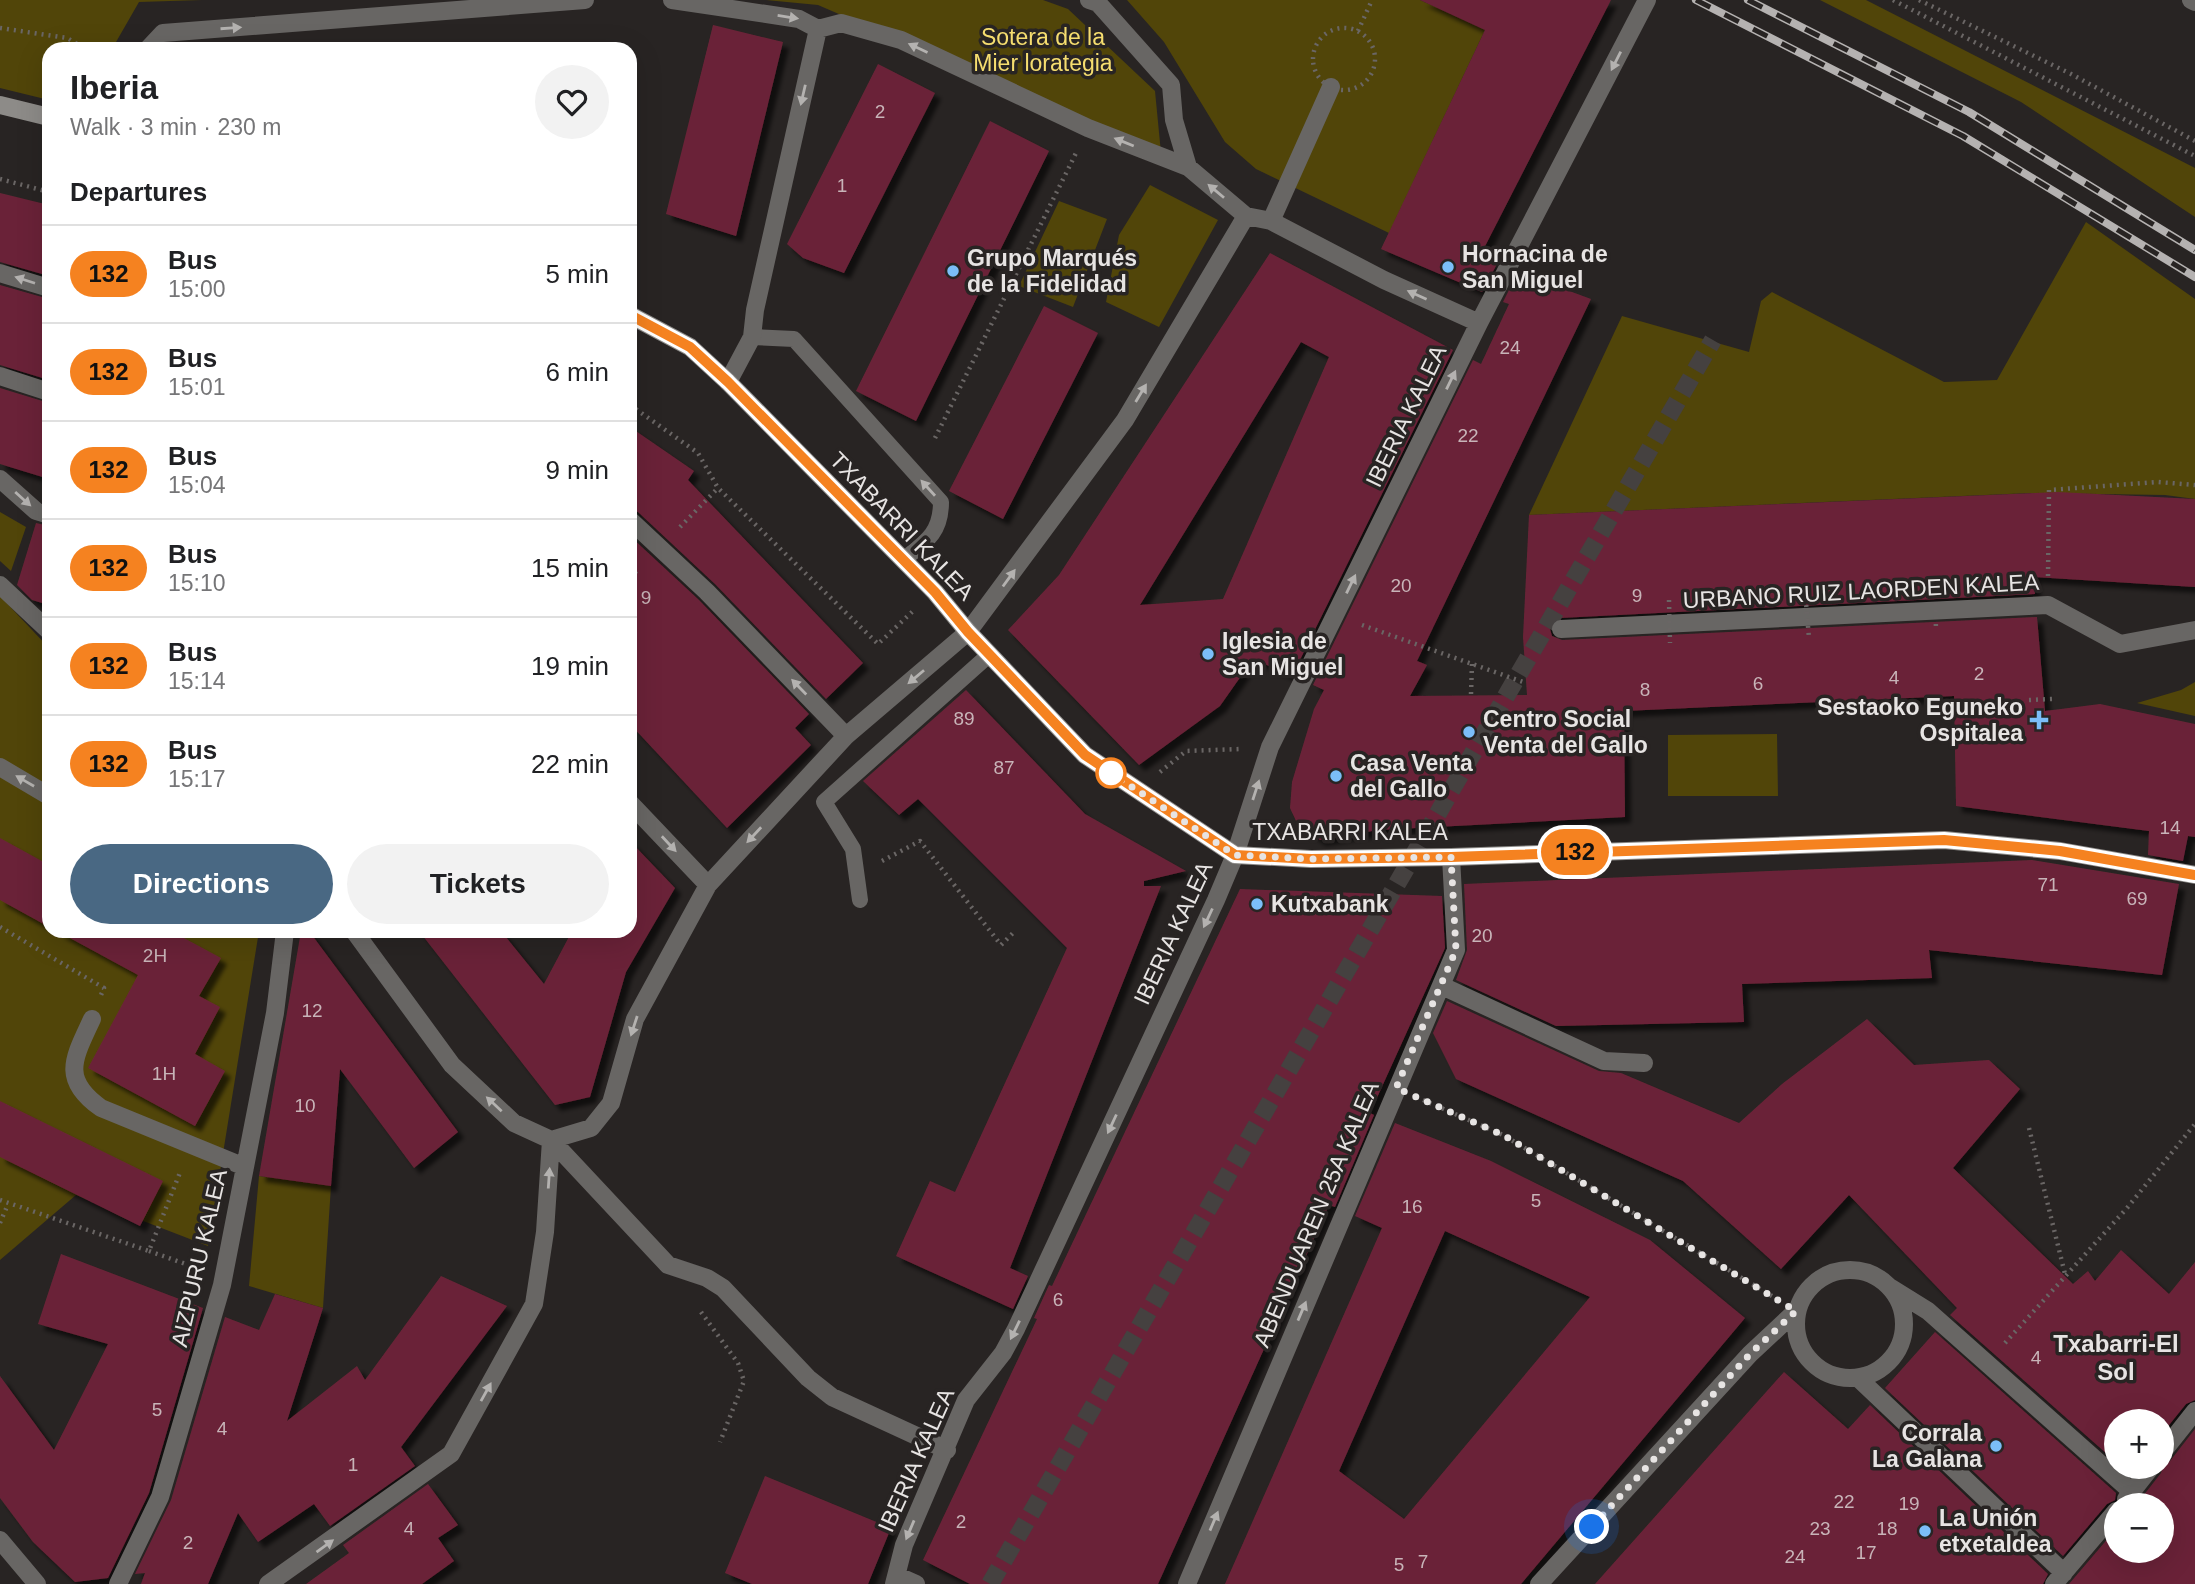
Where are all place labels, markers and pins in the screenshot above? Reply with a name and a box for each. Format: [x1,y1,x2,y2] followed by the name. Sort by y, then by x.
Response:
[1462,241,1608,293] place label: Hornacina de San Miguel
[967,245,1137,297] place label: Grupo Marqués de la Fidelidad
[1440,259,1456,275] marker: Hornacina de San Miguel
[945,263,961,279] marker: Grupo Marqués de la Fidelidad
[1222,628,1343,680] place label: Iglesia de San Miguel
[1200,646,1216,662] marker: Iglesia de San Miguel
[1817,694,2023,746] place label: Sestaoko Eguneko Ospitalea
[1483,706,1648,758] place label: Centro Social Venta del Gallo
[2029,710,2049,730] marker: Sestaoko Eguneko Ospitalea
[1461,724,1477,740] marker: Centro Social Venta del Gallo
[1350,750,1473,802] place label: Casa Venta del Gallo
[1096,758,1126,788] unlabelled marker
[1328,768,1344,784] marker: Casa Venta del Gallo
[1271,891,1389,917] place label: Kutxabank
[1249,896,1265,912] marker: Kutxabank
[1872,1420,1982,1472] place label: Corrala La Galana
[1988,1438,2004,1454] marker: Corrala La Galana
[1939,1505,2052,1557] place label: La Unión etxetaldea
[1917,1523,1933,1539] marker: La Unión etxetaldea

